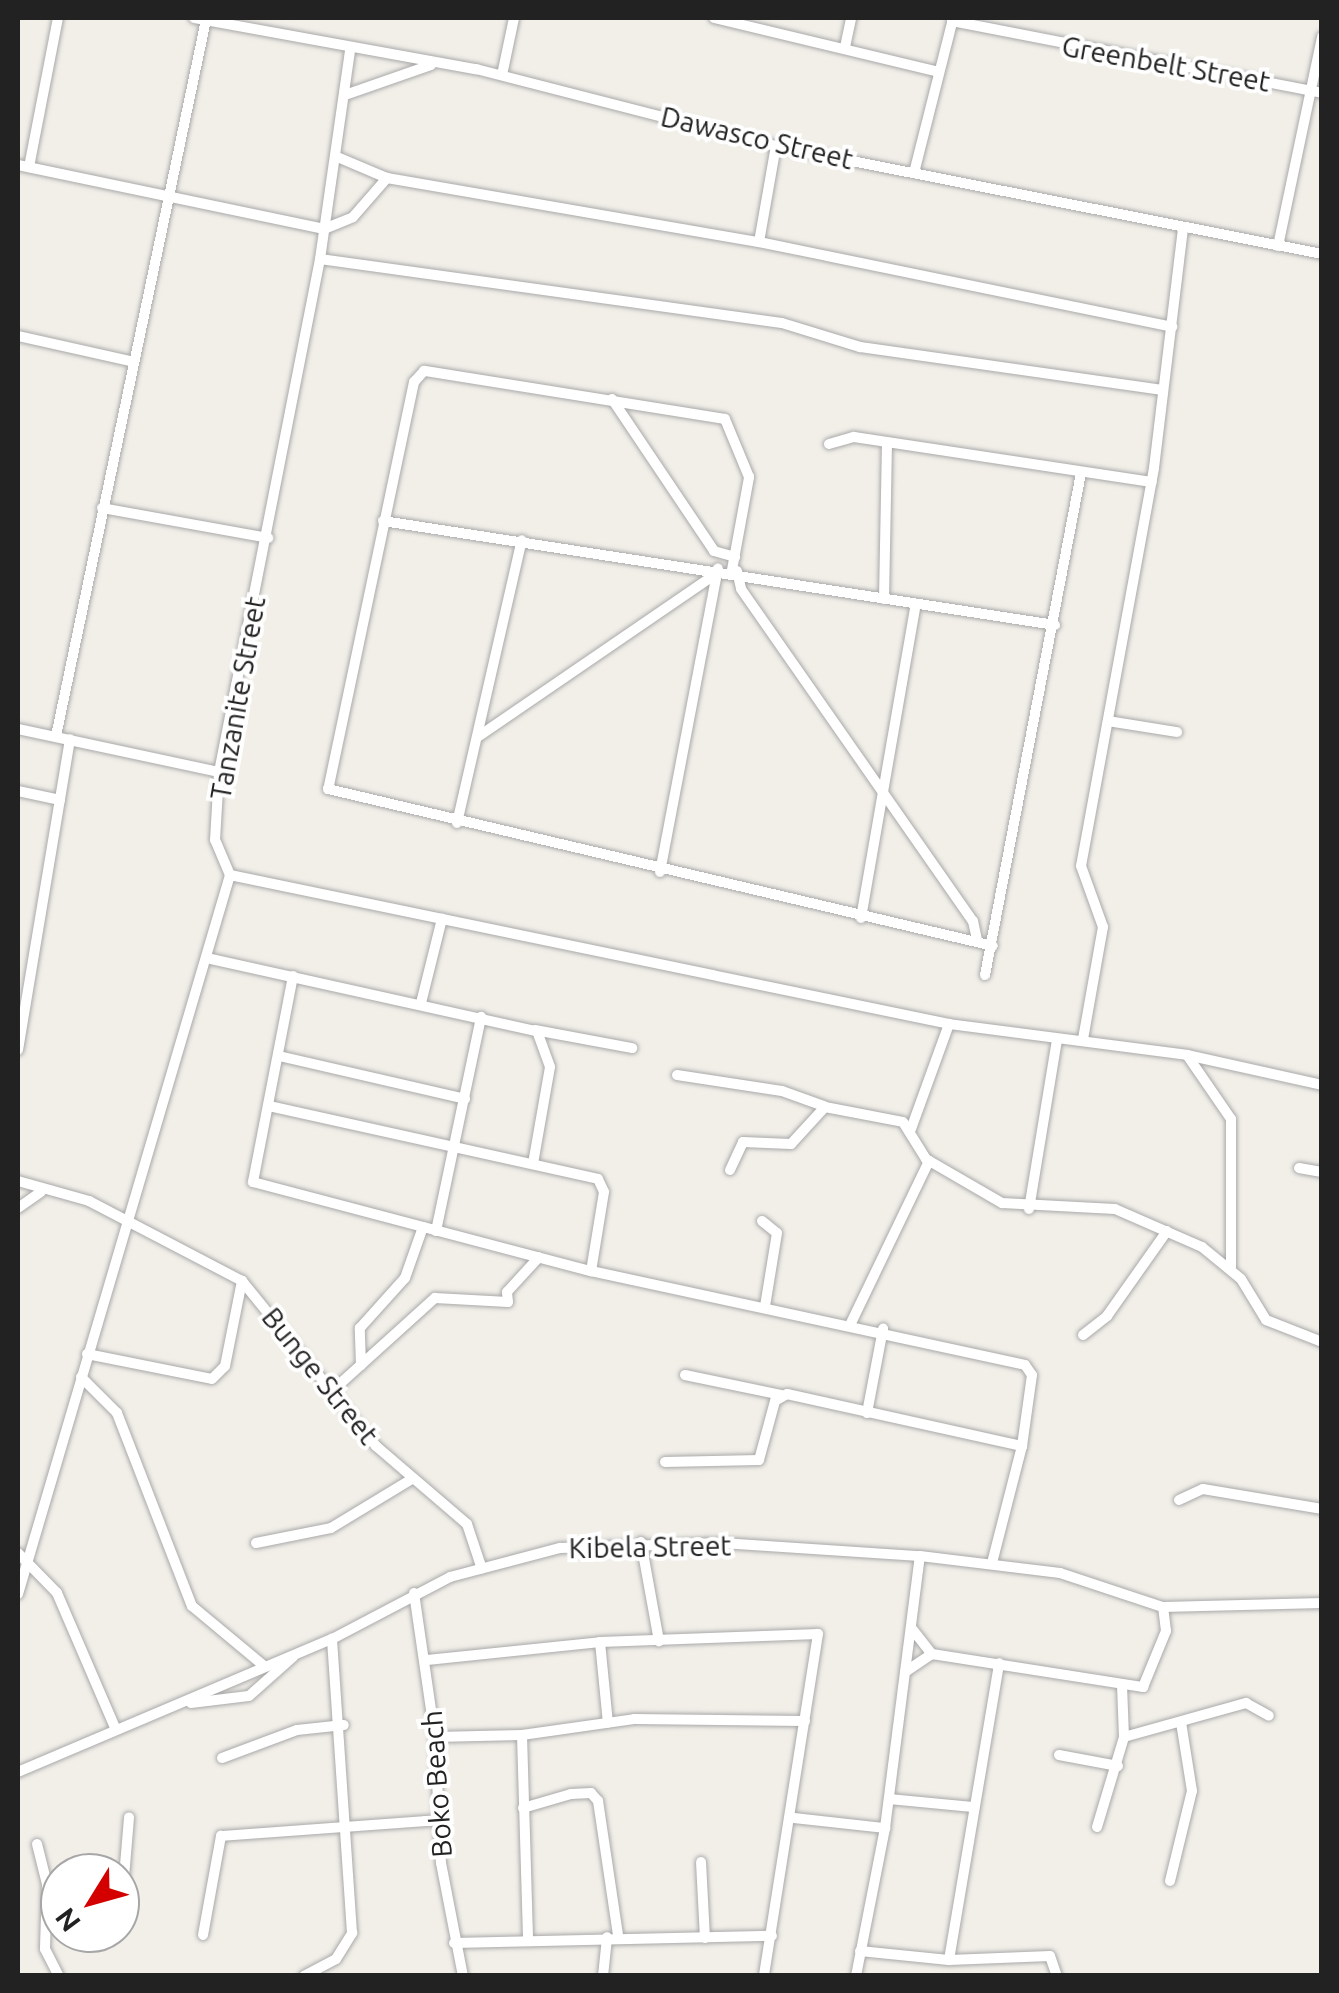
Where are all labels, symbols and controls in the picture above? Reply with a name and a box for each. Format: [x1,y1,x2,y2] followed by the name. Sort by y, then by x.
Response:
[1059,29,1273,99] street label: Greenbelt Street
[658,100,856,176] street label: Dawasco Street
[204,594,272,802] street label: Tanzanite Street
[255,1301,385,1451] street label: Bunge Street
[568,1529,732,1565] street label: Kibela Street
[415,1709,459,1859] street label: Boko Beach
[40,1853,140,1953] north arrow
[49,1902,86,1938] text: N

